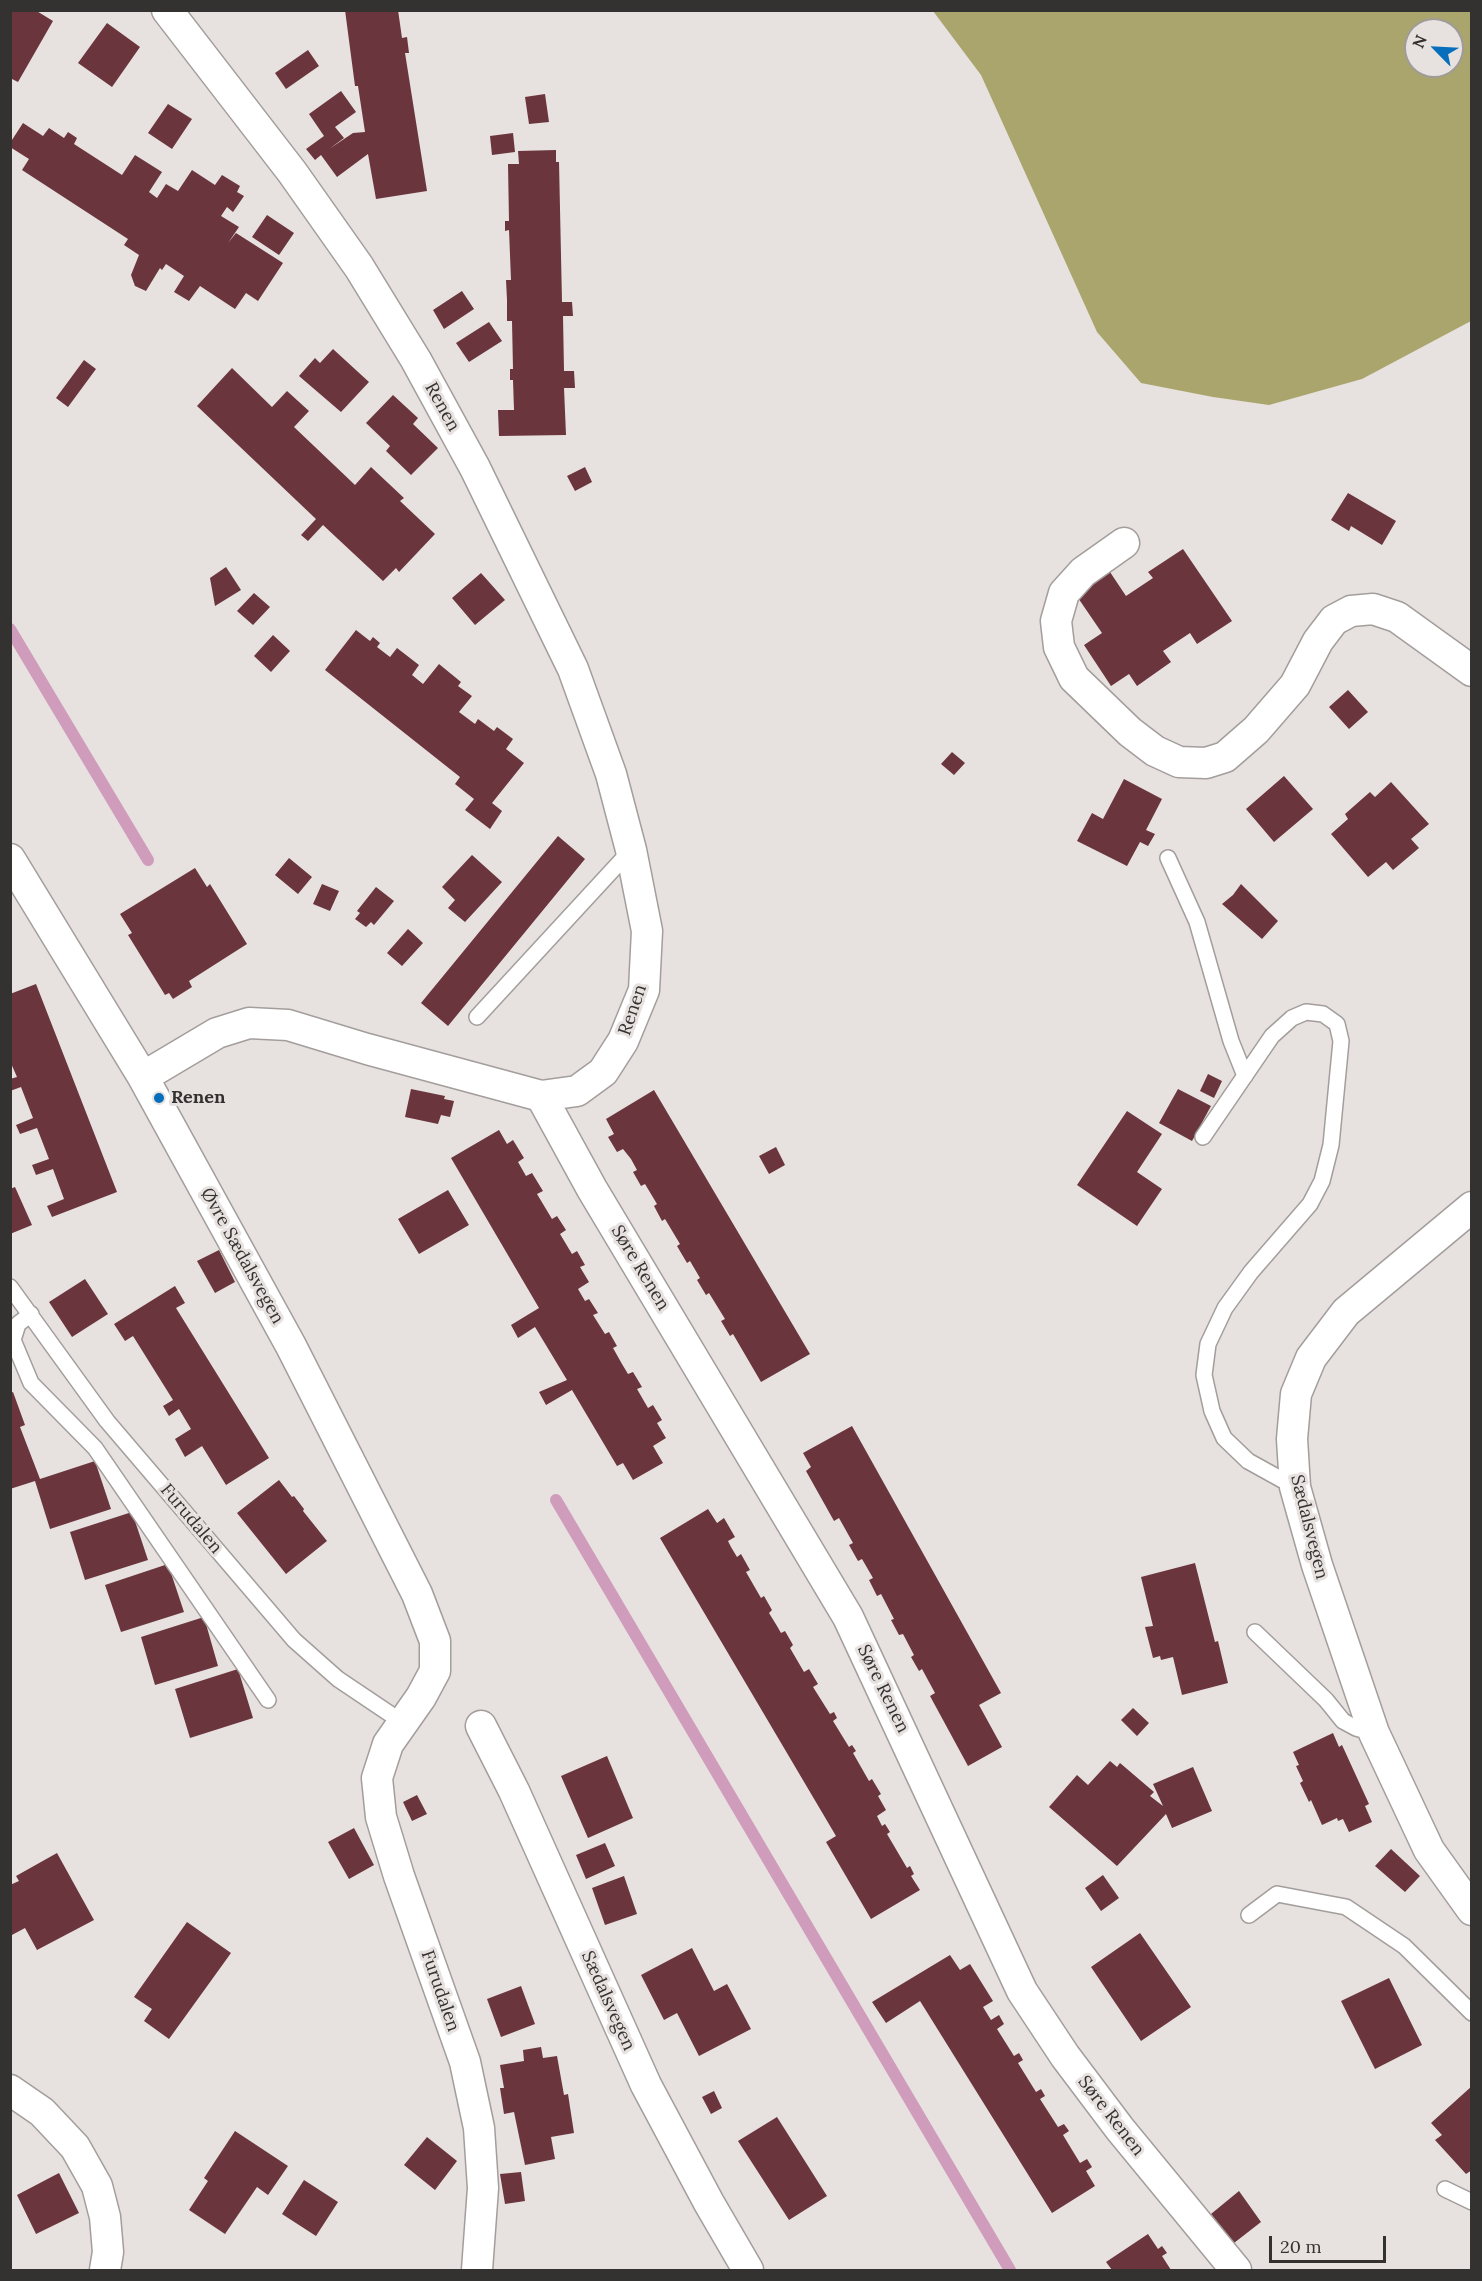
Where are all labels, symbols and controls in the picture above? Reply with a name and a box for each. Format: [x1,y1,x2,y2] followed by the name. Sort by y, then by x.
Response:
[1404,18,1464,78] north arrow
[1408,32,1431,51] text: N
[420,379,464,435] street label: Renen
[614,982,652,1038] street label: Renen
[171,1087,225,1109] place label: Renen
[152,1091,166,1105] marker: Renen
[196,1184,288,1328] street label: Øvre Sædalsvegen
[606,1222,674,1314] street label: Søre Renen
[1286,1473,1332,1581] street label: Sædalsvegen
[156,1480,226,1558] street label: Furudalen
[852,1641,914,1737] street label: Søre Renen
[416,1947,464,2035] street label: Furudalen
[576,1948,640,2054] street label: Sædalsvegen
[1073,2072,1149,2160] street label: Søre Renen
[1272,2224,1389,2262] scale bar
[1280,2235,1322,2258] text: 20 m

